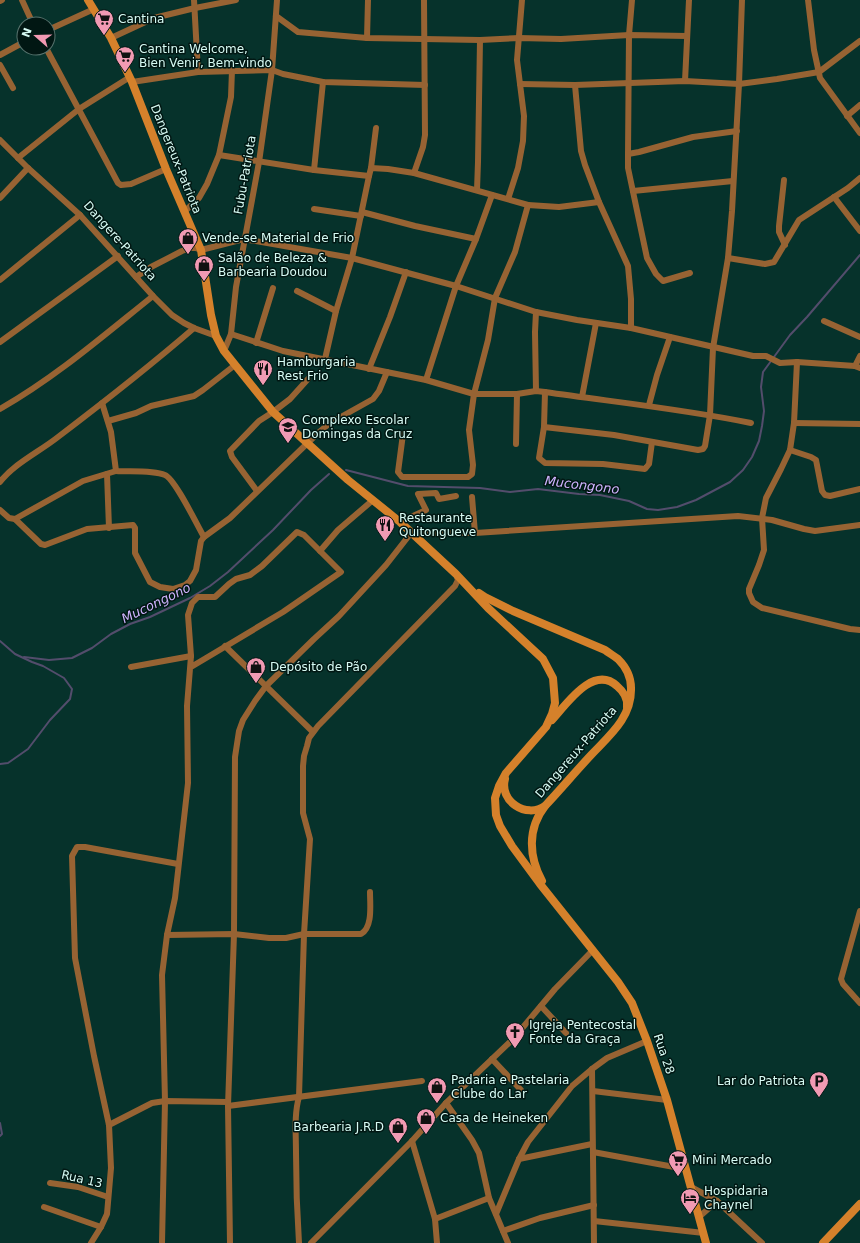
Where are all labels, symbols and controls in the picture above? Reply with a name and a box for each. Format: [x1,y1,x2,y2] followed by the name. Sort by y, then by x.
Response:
[93,8,115,36] supermarket icon: Cantina
[118,12,164,26] place label: Cantina
[16,16,56,56] north arrow
[19,26,35,39] text: N
[139,42,272,70] place label: Cantina Welcome, Bien Venir, Bem-vindo
[114,45,136,73] supermarket icon: Cantina Welcome, Bien Venir, Bem-vindo
[148,102,204,216] street label: Dangereux-Patriota
[231,134,259,216] street label: Fubu-Patriota
[81,198,159,284] street label: Dangere-Patriota
[177,227,199,255] shop icon: Vende-se Material de Frio
[202,231,354,245] place label: Vende-se Material de Frio
[218,251,327,279] place label: Salão de Beleza & Barbearia Doudou
[193,254,215,282] shop icon: Salão de Beleza & Barbearia Doudou
[277,355,356,383] place label: Hamburgaria Rest Frio
[252,358,274,386] restaurant icon: Hamburgaria Rest Frio
[302,413,412,441] place label: Complexo Escolar Domingas da Cruz
[277,416,299,444] school or university icon: Complexo Escolar Domingas da Cruz
[544,473,620,497] water label: Mucongono
[399,511,476,539] place label: Restaurante Quitongueve
[374,514,396,542] restaurant icon: Restaurante Quitongueve
[119,580,193,626] water label: Mucongono
[245,656,267,684] shop icon: Depósito de Pão
[270,660,367,674] place label: Depósito de Pão
[532,703,620,801] street label: Dangereux-Patriota
[529,1018,636,1046] place label: Igreja Pentecostal Fonte da Graça
[504,1021,526,1049] church icon: Igreja Pentecostal Fonte da Graça
[651,1032,677,1076] street label: Rua 28
[808,1070,830,1098] parking icon: Lar do Patriota
[451,1073,569,1101] place label: Padaria e Pastelaria Clube do Lar
[717,1074,805,1088] place label: Lar do Patriota
[426,1076,448,1104] shop icon: Padaria e Pastelaria Clube do Lar
[415,1107,437,1135] shop icon: Casa de Heineken
[440,1111,548,1125] place label: Casa de Heineken
[387,1116,409,1144] shop icon: Barbearia J.R.D
[293,1120,384,1134] place label: Barbearia J.R.D
[667,1149,689,1177] supermarket icon: Mini Mercado
[692,1153,772,1167] place label: Mini Mercado
[60,1167,104,1191] street label: Rua 13
[704,1184,768,1212] place label: Hospidaria Chaynel
[679,1187,701,1215] hotel icon: Hospidaria Chaynel

